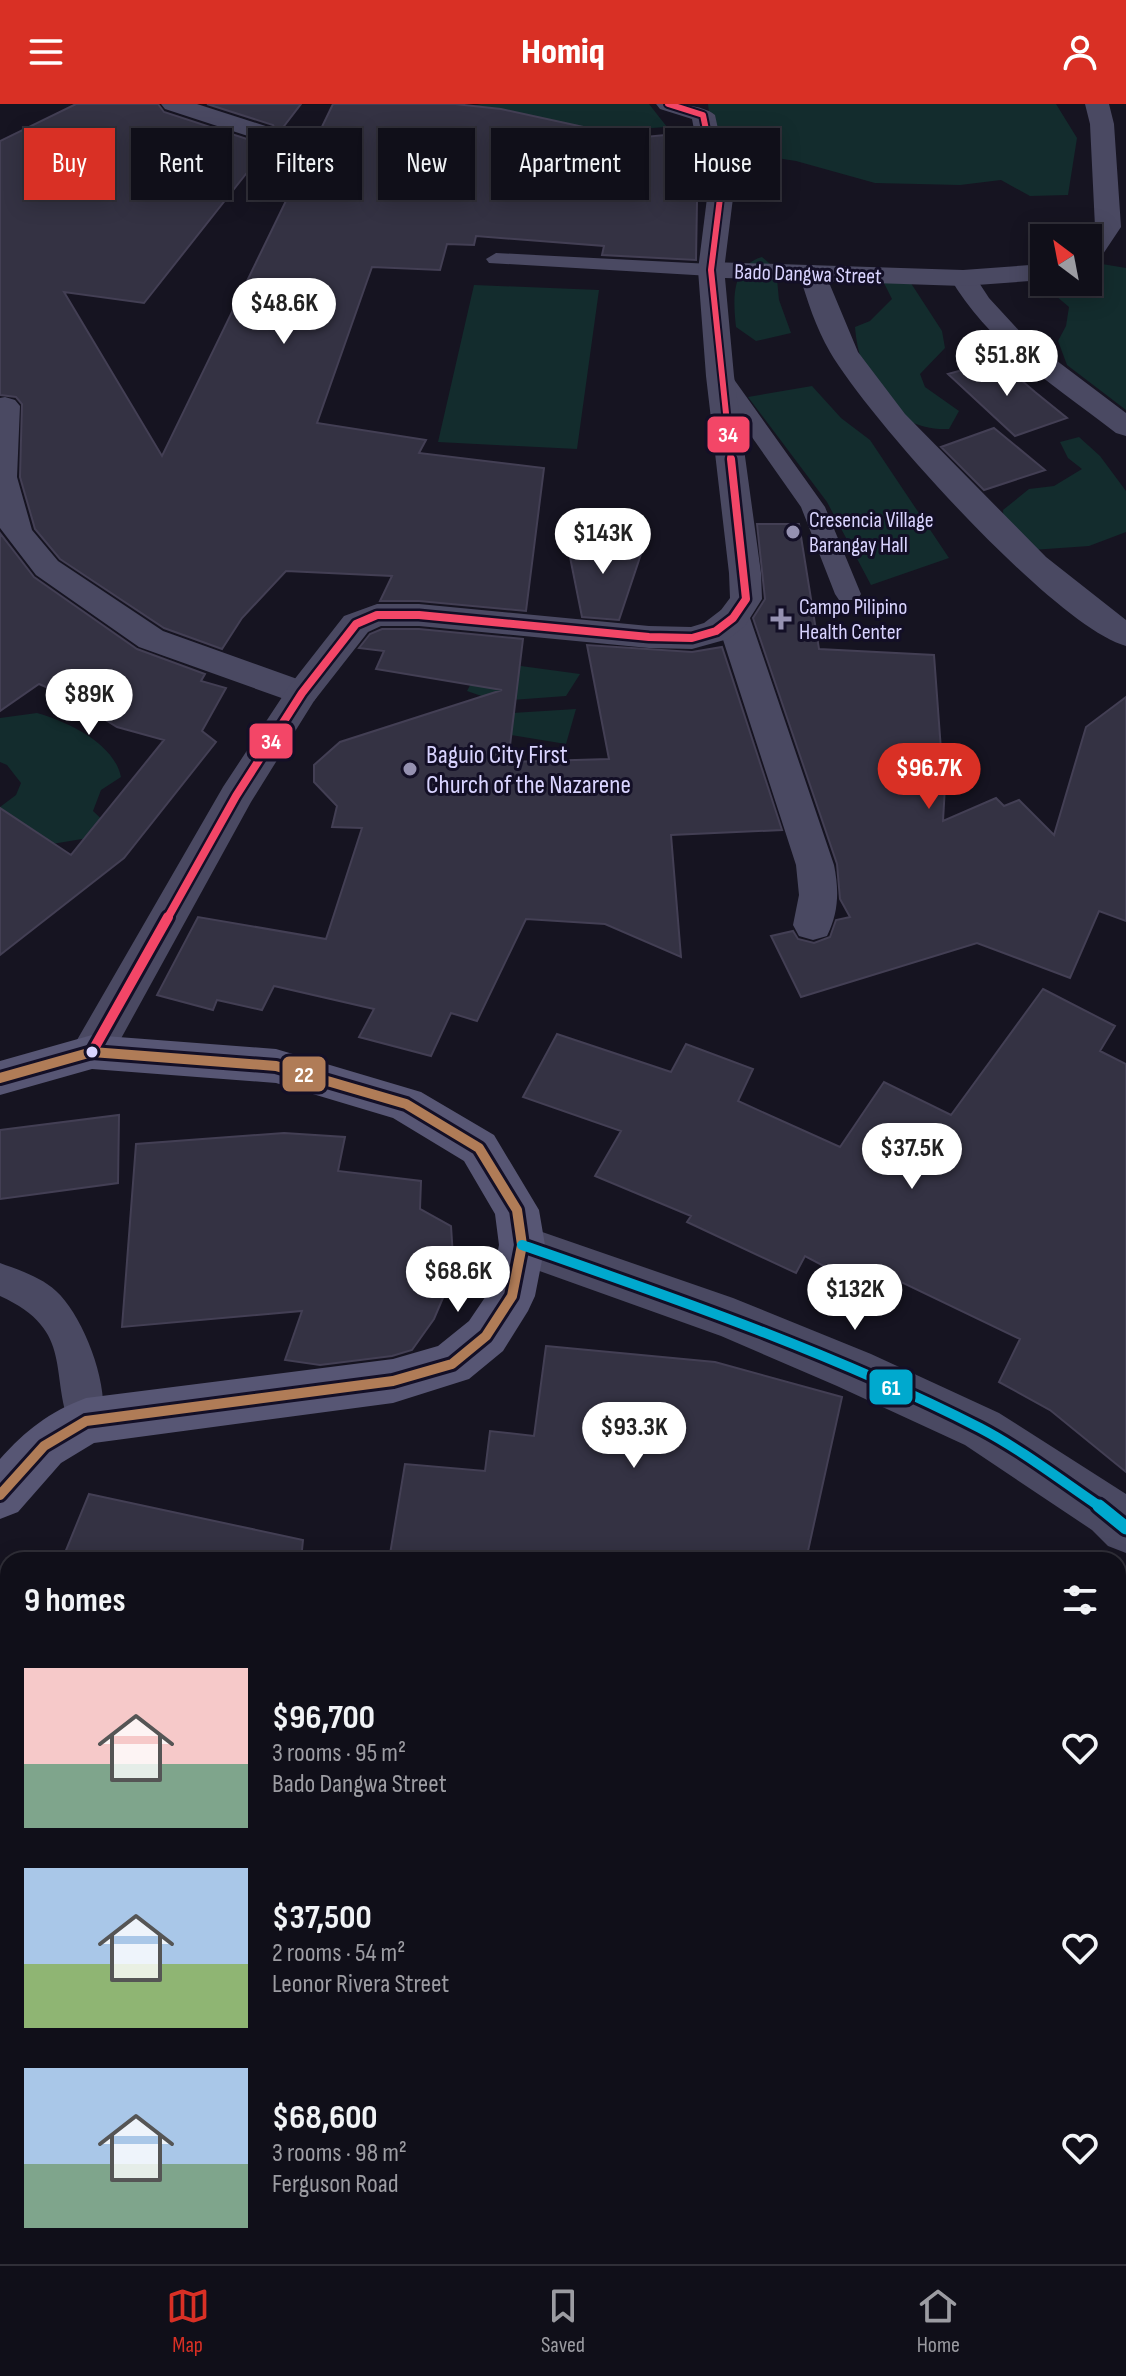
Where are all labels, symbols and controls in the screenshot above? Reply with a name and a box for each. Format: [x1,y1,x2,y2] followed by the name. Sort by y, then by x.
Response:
[24,30,68,74] icon: menu
[1058,30,1102,74] icon: person
[521,31,605,74] text: Homiq
[24,128,115,200] chip: Buy
[131,128,232,200] chip: Rent
[248,128,362,200] chip: Filters
[378,128,475,200] chip: New
[491,128,649,200] chip: Apartment
[665,128,780,200] chip: House
[1030,224,1102,296] north arrow
[1030,224,1102,296] map controls
[734,258,883,291] street label: Bado Dangwa Street
[219,278,349,346] pin: $48.6K
[250,288,318,319] text: $48.6K
[942,330,1072,398] pin: $51.8K
[974,340,1040,371] text: $51.8K
[706,415,751,454] line badge: 34
[718,422,738,449] text: 34
[809,507,934,559] place label: Cresencia Village Barangay Hall
[547,508,659,576] pin: $143K
[573,518,633,549] text: $143K
[784,523,802,541] marker: Cresencia Village Barangay Hall
[799,594,907,646] place label: Campo Pilipino Health Center
[770,608,792,630] marker: Campo Pilipino Health Center
[42,669,136,737] pin: $89K
[64,679,114,710] text: $89K
[248,722,294,760] line badge: 34
[261,729,281,756] text: 34
[426,740,631,801] place label: Baguio City First Church of the Nazarene
[864,743,994,811] pin: $96.7K
[896,753,962,784] text: $96.7K
[401,760,419,778] marker: Baguio City First Church of the Nazarene
[84,1044,100,1060] unlabelled marker
[281,1055,327,1093] line badge: 22
[294,1062,314,1089] text: 22
[847,1123,977,1191] pin: $37.5K
[880,1133,944,1164] text: $37.5K
[393,1246,523,1314] pin: $68.6K
[424,1256,492,1287] text: $68.6K
[799,1264,911,1332] pin: $132K
[825,1274,885,1305] text: $132K
[868,1368,914,1406] line badge: 61
[882,1375,901,1402] text: 61
[569,1402,699,1470] pin: $93.3K
[600,1412,668,1443] text: $93.3K
[1058,1578,1102,1622] icon: filters
[24,1580,125,1621] text: 9 homes
[272,1697,375,1738] text: $96,700
[88,1700,184,1796] icon: home
[1058,1726,1102,1770] icon: heart
[272,1738,406,1769] text: 3 rooms · 95 m²
[272,1769,447,1800] text: Bado Dangwa Street
[272,1897,372,1938] text: $37,500
[88,1900,184,1996] icon: home
[1058,1926,1102,1970] icon: heart
[272,1938,405,1969] text: 2 rooms · 54 m²
[272,1969,449,2000] text: Leonor Rivera Street
[272,2097,378,2138] text: $68,600
[88,2100,184,2196] icon: home
[1058,2126,1102,2170] icon: heart
[272,2138,407,2169] text: 3 rooms · 98 m²
[272,2169,399,2200] text: Ferguson Road
[166,2284,210,2359] tab: Map
[541,2284,585,2359] tab: Saved
[916,2284,960,2359] tab: Home

